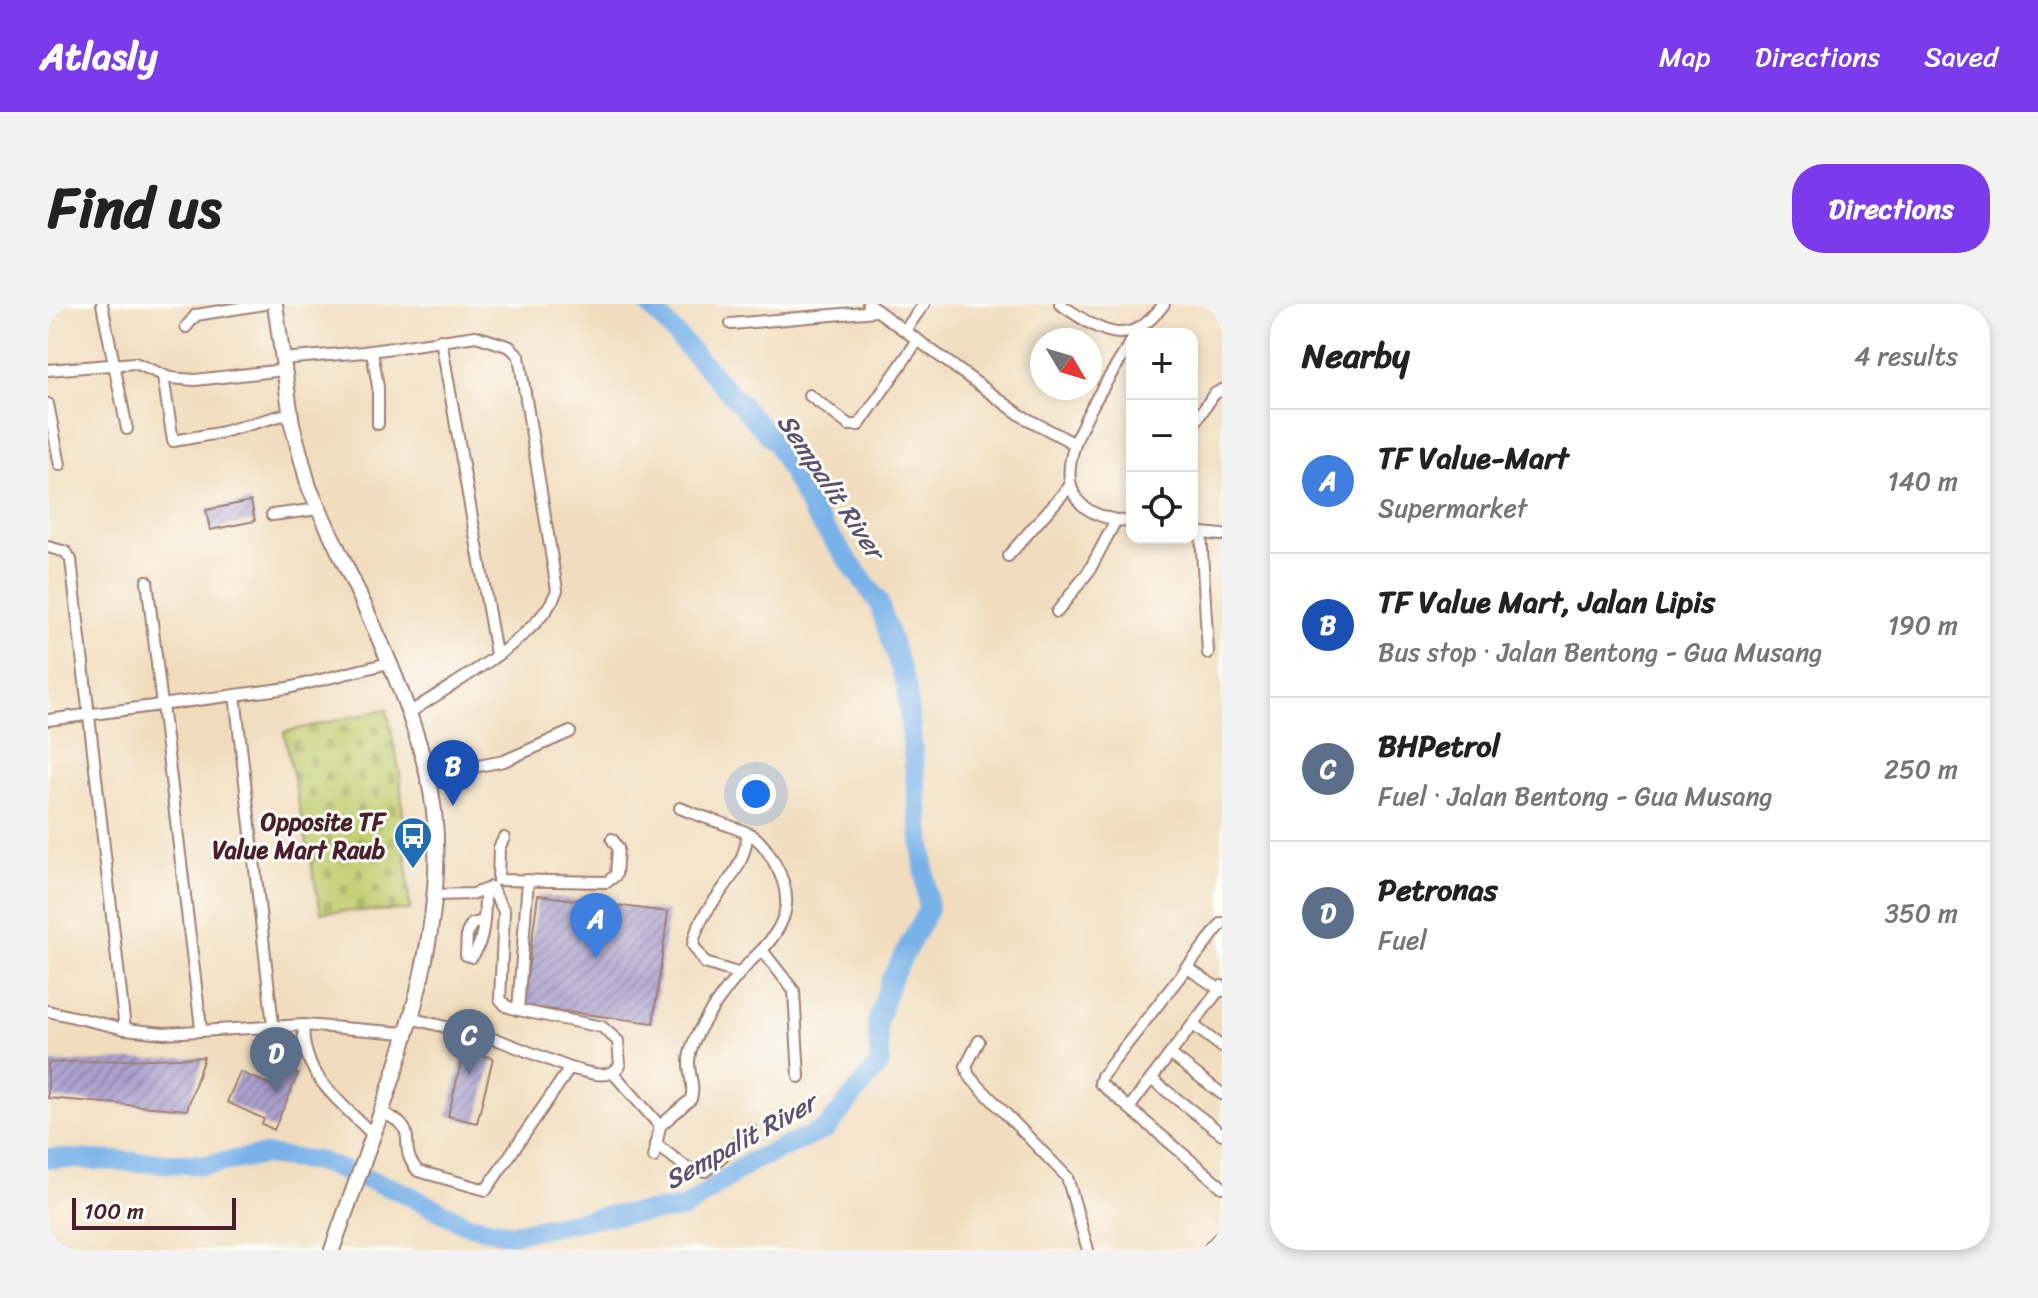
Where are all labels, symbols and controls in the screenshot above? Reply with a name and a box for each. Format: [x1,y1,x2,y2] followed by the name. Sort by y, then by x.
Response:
[40,23,158,90] text: Atlasly
[1659,32,1711,81] text: Map
[1755,32,1880,81] text: Directions
[1924,32,1998,81] text: Saved
[48,159,221,258] text: Find us
[1792,164,1990,253] button: Directions
[1302,326,1410,386] text: Nearby
[1030,328,1102,400] north arrow
[1126,328,1198,544] map controls
[1126,328,1198,400] button: +
[1854,333,1958,379] text: 4 results
[1126,400,1198,472] button: −
[765,403,900,572] water label: Sempalit River
[1378,431,1569,485] text: TF Value-Mart
[1319,458,1337,504] text: A
[1887,458,1958,504] text: 140 m
[1126,472,1198,544] button: locate
[1378,485,1527,531] text: Supermarket
[1378,575,1715,629] text: TF Value Mart, Jalan Lipis
[1320,602,1336,648] text: B
[1888,602,1958,648] text: 190 m
[1378,629,1822,675] text: Bus stop · Jalan Bentong - Gua Musang
[1378,719,1500,773] text: BHPetrol
[427,740,479,806] pin: B
[1320,746,1336,792] text: C
[1884,746,1958,792] text: 250 m
[1378,773,1773,819] text: Fuel · Jalan Bentong - Gua Musang
[736,774,776,814] your location
[212,801,387,871] place label: Opposite TF Value Mart Raub
[392,815,434,870] bus stop icon: Opposite TF Value Mart Raub
[1378,863,1497,917] text: Petronas
[1320,890,1336,936] text: D
[1885,890,1958,936] text: 350 m
[570,893,622,959] pin: A
[1378,917,1427,963] text: Fuel
[443,1009,495,1075] pin: C
[250,1027,302,1093] pin: D
[655,1078,829,1202] water label: Sempalit River
[84,1192,144,1231] text: 100 m
[72,1194,236,1230] scale bar

